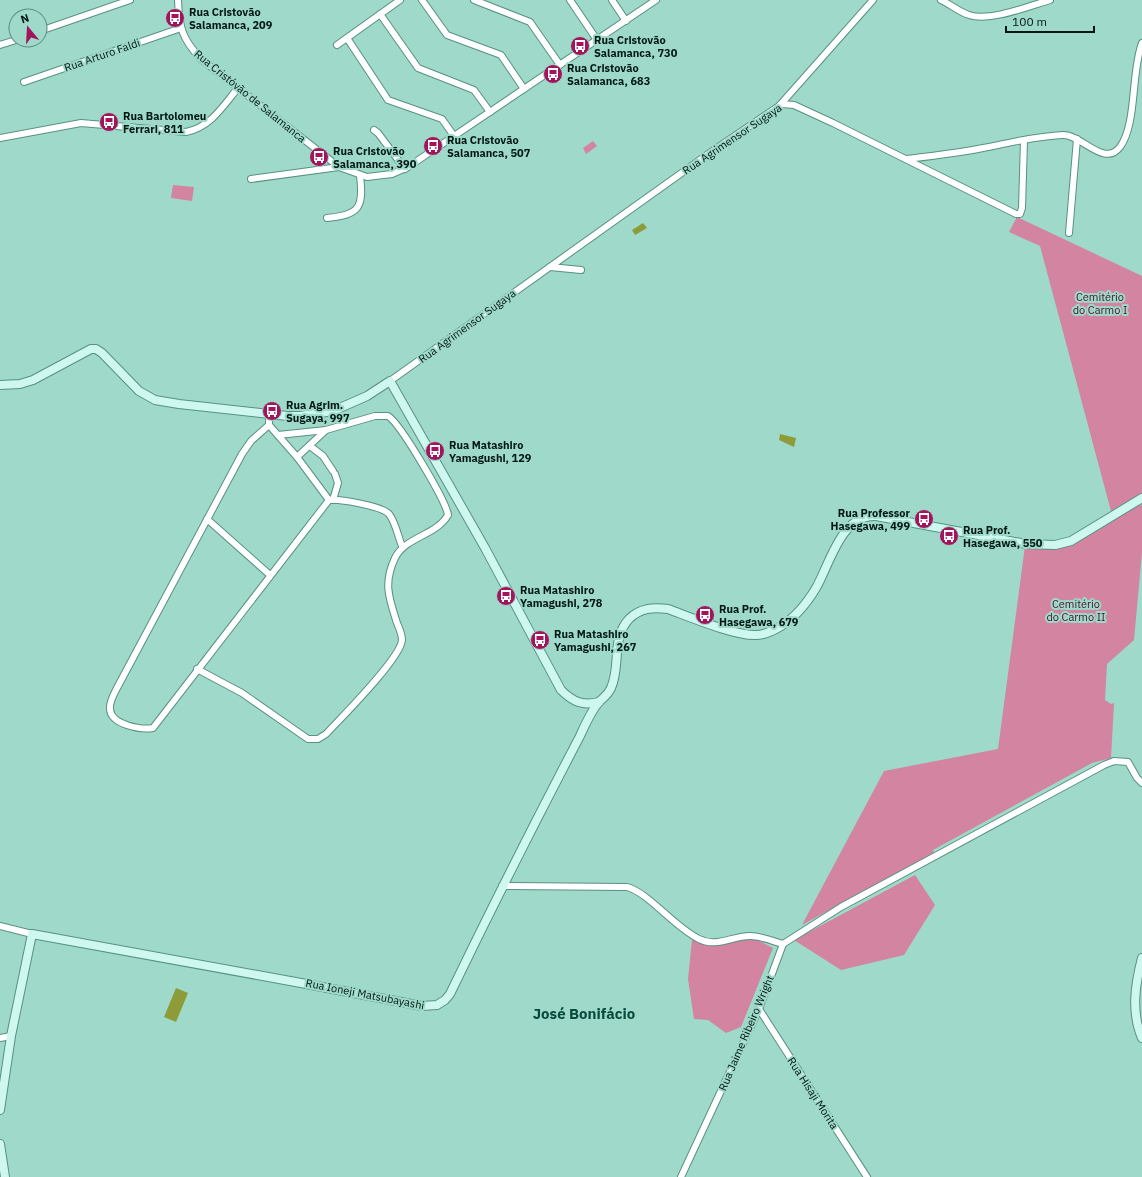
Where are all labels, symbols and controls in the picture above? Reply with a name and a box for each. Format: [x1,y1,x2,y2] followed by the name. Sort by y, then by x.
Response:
[189,5,273,32] place label: Rua Cristovão Salamanca, 209
[164,7,186,29] bus stop icon: Rua Cristovão Salamanca, 209
[8,8,48,48] north arrow
[1006,8,1094,34] scale bar
[19,11,31,26] text: N
[1012,14,1047,29] text: 100 m
[594,33,678,60] place label: Rua Cristovão Salamanca, 730
[62,35,142,75] street label: Rua Arturo Faldi
[569,35,591,57] bus stop icon: Rua Cristovão Salamanca, 730
[191,47,309,145] street label: Rua Cristóvão de Salamanca
[567,61,650,88] place label: Rua Cristovão Salamanca, 683
[542,63,564,85] bus stop icon: Rua Cristovão Salamanca, 683
[680,100,784,177] street label: Rua Agrimensor Sugaya
[123,109,206,136] place label: Rua Bartolomeu Ferrari, 811
[98,111,120,133] bus stop icon: Rua Bartolomeu Ferrari, 811
[447,133,531,160] place label: Rua Cristovão Salamanca, 507
[422,135,444,157] bus stop icon: Rua Cristovão Salamanca, 507
[333,144,417,171] place label: Rua Cristovão Salamanca, 390
[308,146,330,168] bus stop icon: Rua Cristovão Salamanca, 390
[416,286,518,366] street label: Rua Agrimensor Sugaya
[1073,290,1127,317] park label: Cemitério do Carmo I
[286,398,350,425] place label: Rua Agrim. Sugaya, 997
[261,400,283,422] bus stop icon: Rua Agrim. Sugaya, 997
[449,438,532,465] place label: Rua Matashiro Yamagushi, 129
[424,440,446,462] bus stop icon: Rua Matashiro Yamagushi, 129
[831,506,911,533] place label: Rua Professor Hasegawa, 499
[913,508,935,530] bus stop icon: Rua Professor Hasegawa, 499
[963,523,1043,550] place label: Rua Prof. Hasegawa, 550
[938,525,960,547] bus stop icon: Rua Prof. Hasegawa, 550
[520,583,603,610] place label: Rua Matashiro Yamagushi, 278
[495,585,517,607] bus stop icon: Rua Matashiro Yamagushi, 278
[1046,597,1106,624] park label: Cemitério do Carmo II
[719,602,799,629] place label: Rua Prof. Hasegawa, 679
[694,604,716,626] bus stop icon: Rua Prof. Hasegawa, 679
[554,627,637,654] place label: Rua Matashiro Yamagushi, 267
[529,629,551,651] bus stop icon: Rua Matashiro Yamagushi, 267
[715,973,777,1093] street label: Rua Jaime Ribeiro Wright
[304,976,426,1012] street label: Rua Ioneji Matsubayashi
[533,1004,635,1023] district label: José Bonifácio
[784,1054,842,1132] street label: Rua Hisaji Morita

